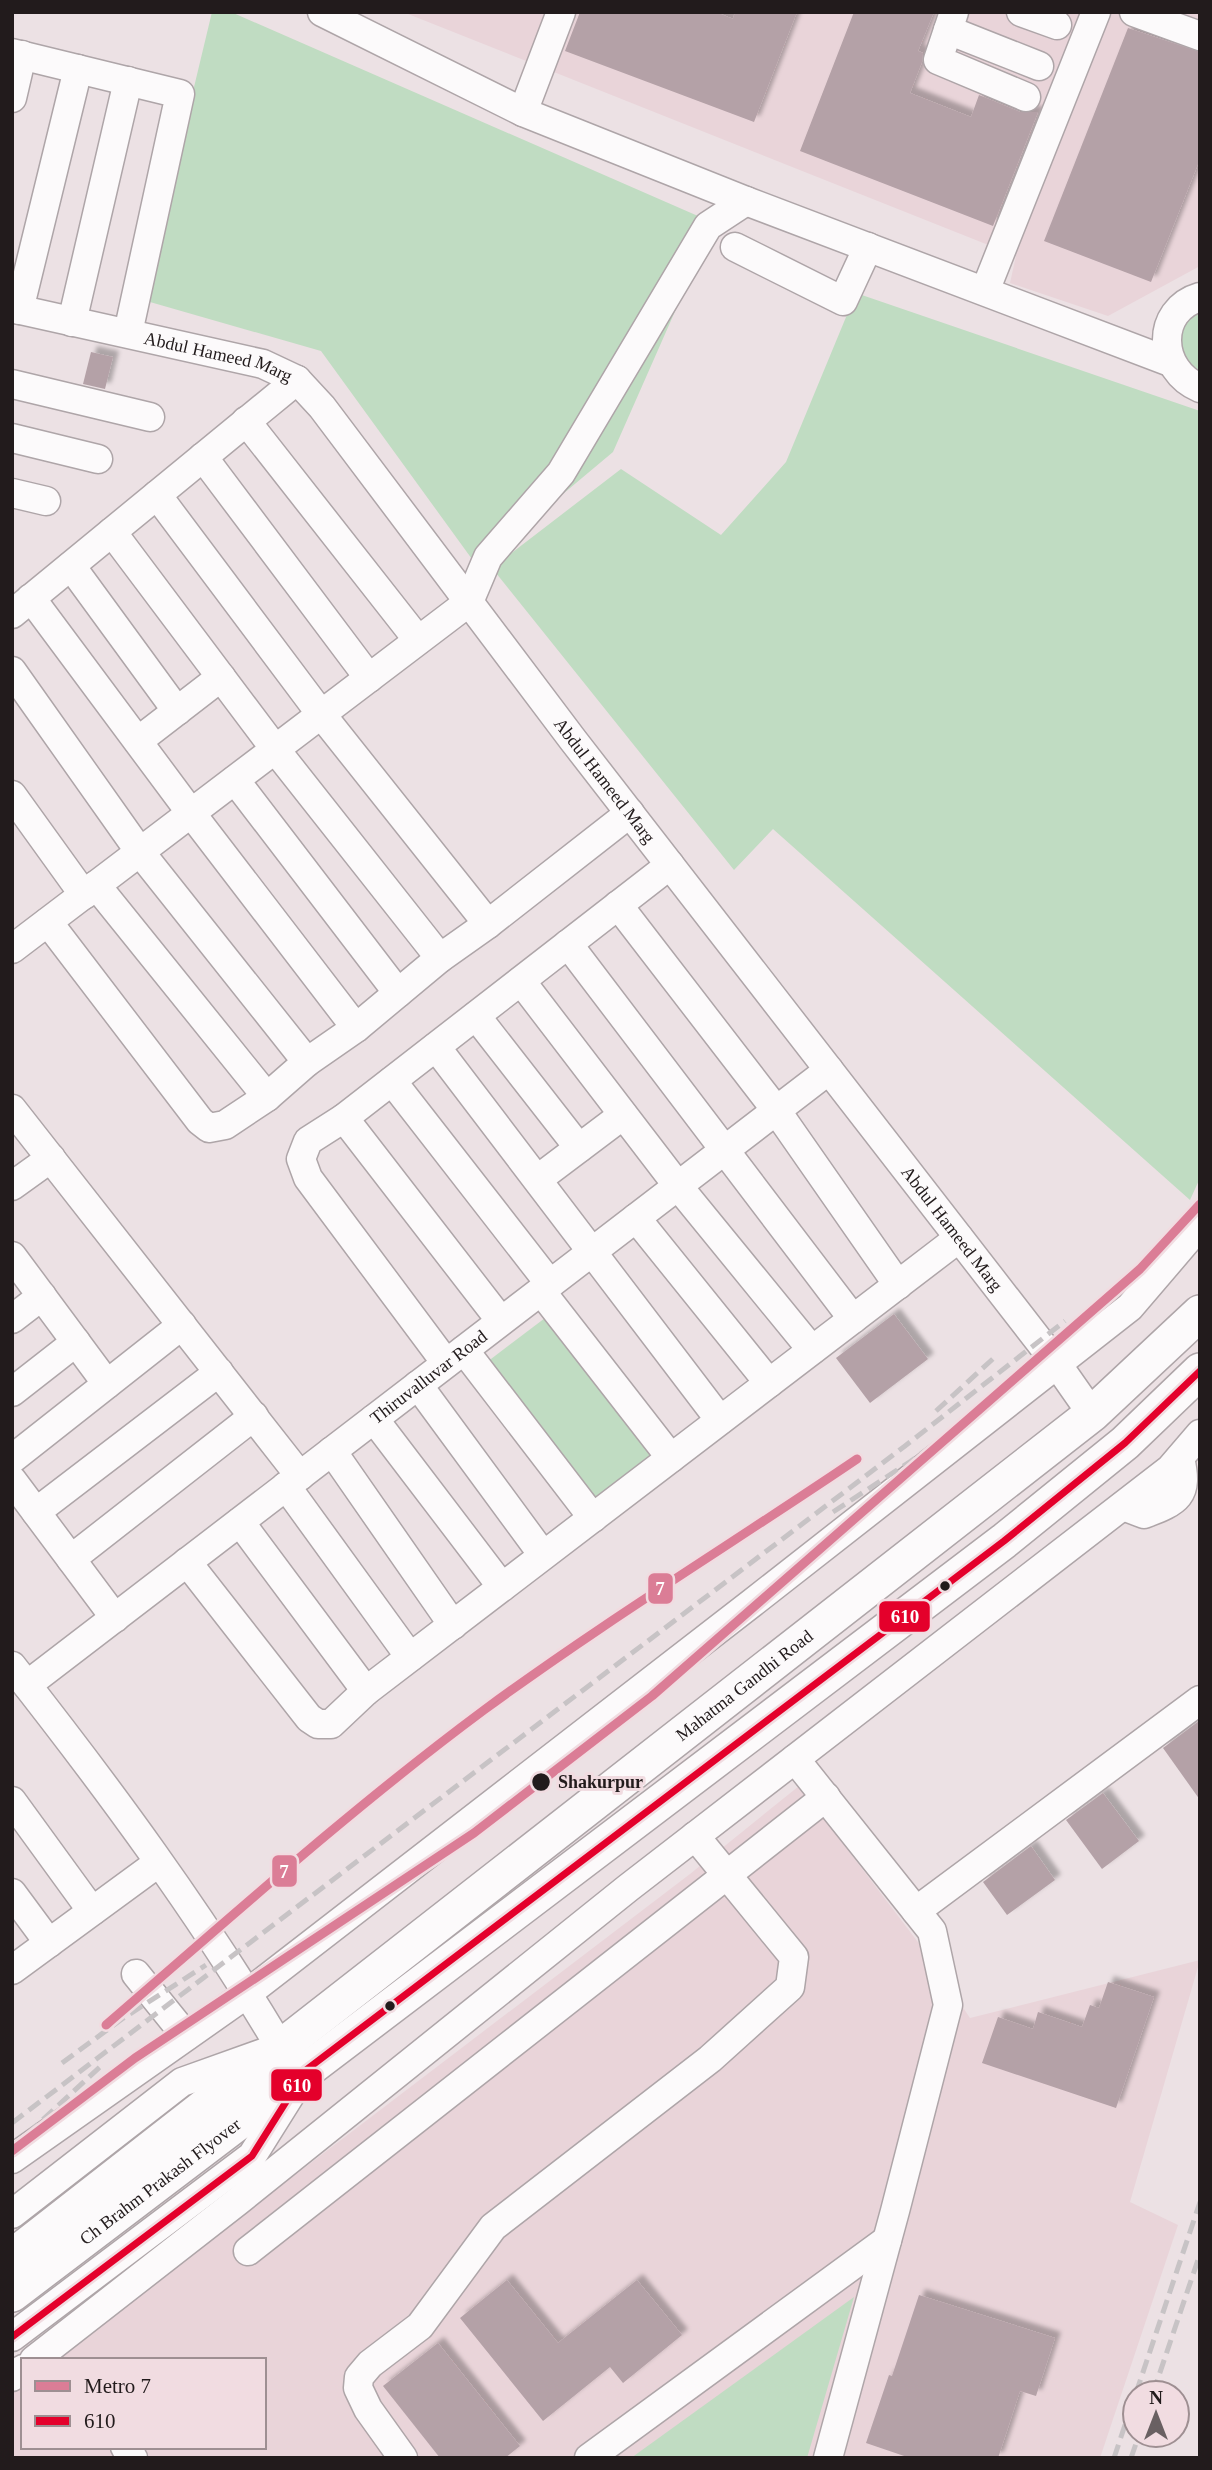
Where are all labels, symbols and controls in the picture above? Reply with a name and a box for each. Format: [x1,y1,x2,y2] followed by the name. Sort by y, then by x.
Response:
[142,328,295,386] street label: Abdul Hameed Marg
[550,714,659,847] street label: Abdul Hameed Marg
[897,1162,1007,1295] street label: Abdul Hameed Marg
[366,1326,491,1428] street label: Thiruvalluvar Road
[647,1572,674,1605] line badge: 7
[655,1578,665,1599] text: 7
[938,1579,952,1593] unlabelled marker
[878,1600,931,1633] line badge: 610
[891,1606,919,1627] text: 610
[672,1626,817,1745] street label: Mahatma Gandhi Road
[530,1771,552,1793] marker: Shakurpur
[558,1772,643,1792] place label: Shakurpur
[271,1854,298,1888] line badge: 7
[279,1861,289,1882] text: 7
[383,1999,397,2013] unlabelled marker
[270,2068,323,2102] line badge: 610
[283,2075,311,2096] text: 610
[76,2114,244,2249] street label: Ch Brahm Prakash Flyover
[21,2358,266,2449] legend
[84,2374,151,2398] text: Metro 7
[1121,2379,1191,2449] north arrow
[1149,2387,1163,2408] text: N
[84,2409,116,2433] text: 610

